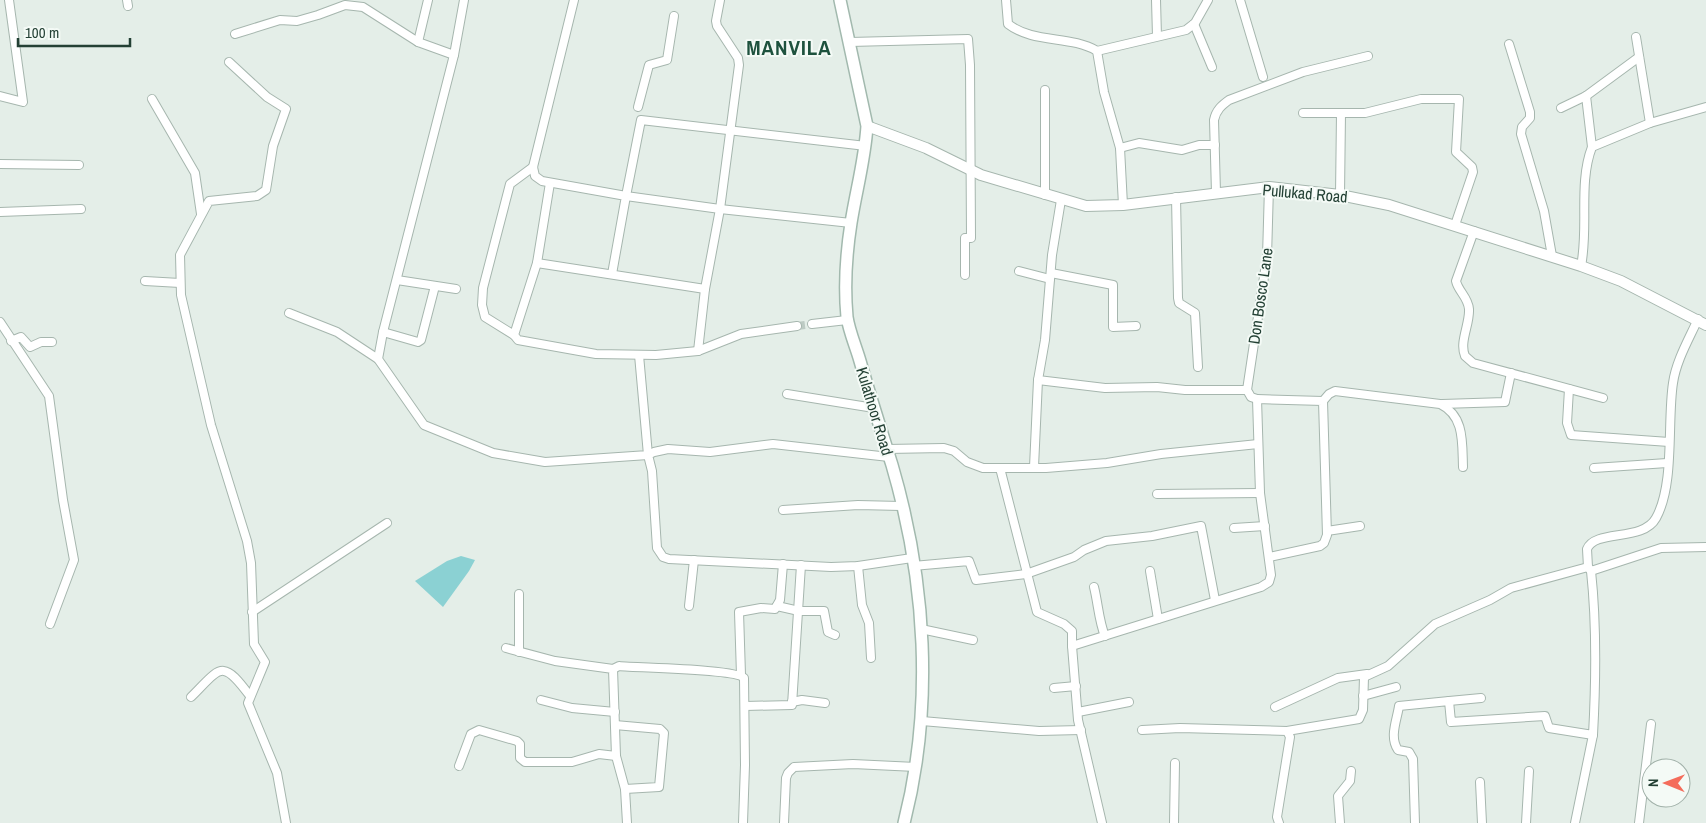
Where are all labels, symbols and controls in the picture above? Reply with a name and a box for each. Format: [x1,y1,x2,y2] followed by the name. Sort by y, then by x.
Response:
[18,15,130,47] scale bar
[25,22,59,43] text: 100 m
[746,33,832,62] district label: MANVILA
[1262,178,1348,208] street label: Pullukad Road
[1242,246,1278,346] street label: Don Bosco Lane
[851,364,899,458] street label: Kulathoor Road
[1641,758,1691,808] north arrow
[1644,778,1662,787] text: N

